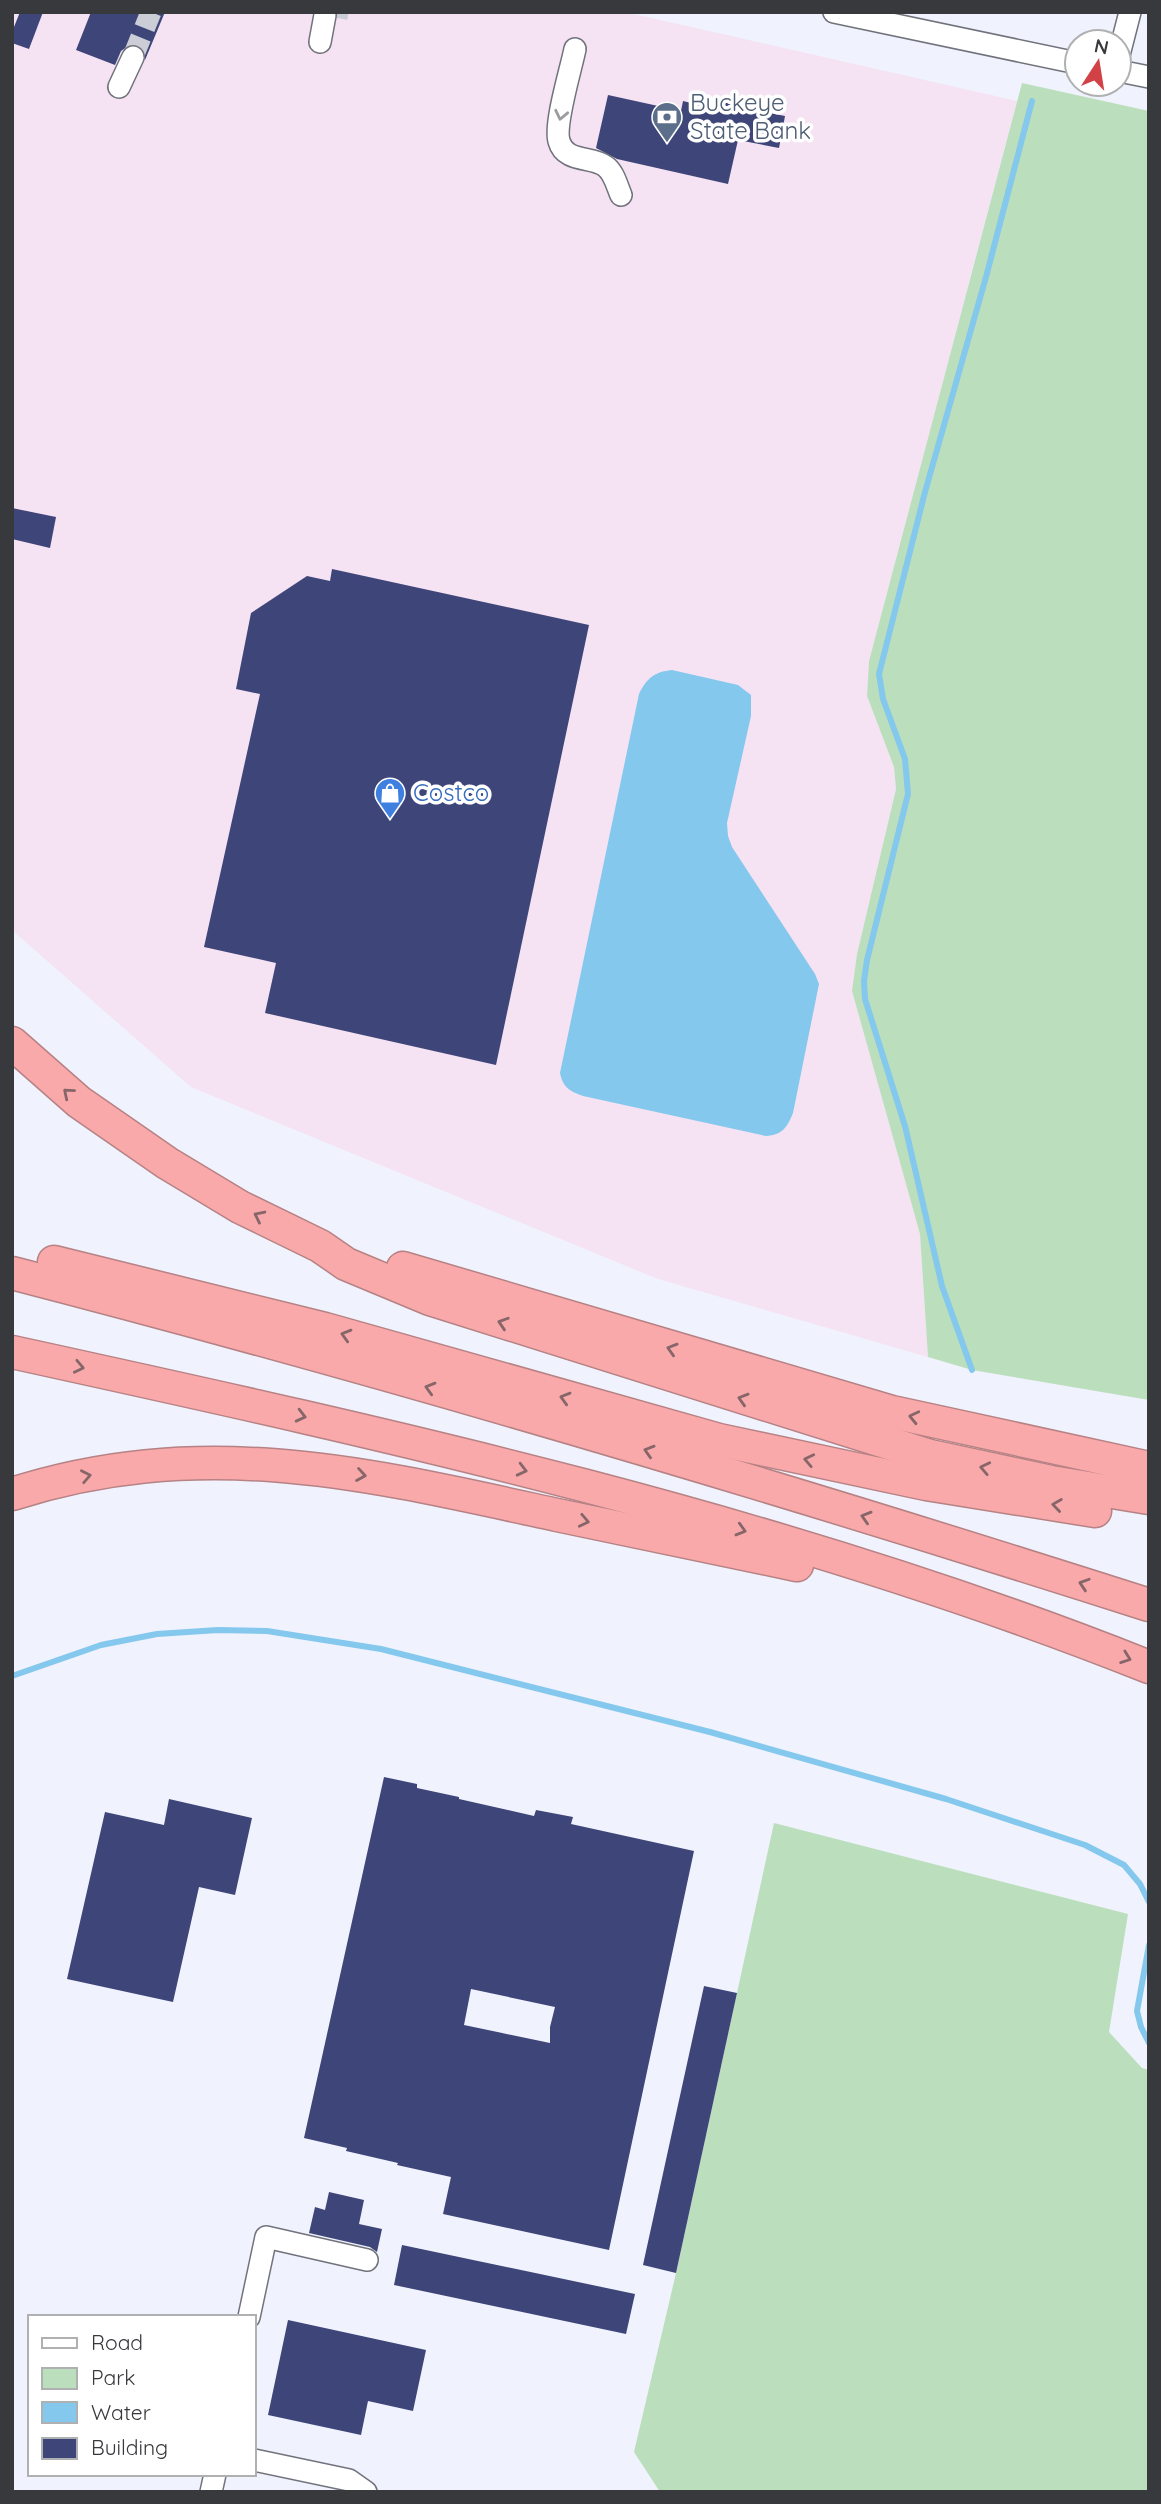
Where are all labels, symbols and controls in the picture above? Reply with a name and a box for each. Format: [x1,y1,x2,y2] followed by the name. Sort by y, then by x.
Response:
[1063,28,1133,98] north arrow
[1092,33,1111,60] text: N
[690,87,811,145] place label: Buckeye State Bank
[650,100,684,144] bank icon: Buckeye State Bank
[555,109,570,121] one-way arrow
[373,776,407,820] shop icon: Costco
[413,777,489,807] place label: Costco
[64,1089,77,1101] one-way arrow
[254,1211,266,1225] one-way arrow
[497,1317,509,1331] one-way arrow
[340,1329,352,1344] one-way arrow
[666,1342,678,1357] one-way arrow
[73,1358,85,1373] one-way arrow
[424,1382,436,1396] one-way arrow
[559,1391,571,1406] one-way arrow
[738,1392,750,1407] one-way arrow
[295,1408,307,1422] one-way arrow
[908,1411,920,1426] one-way arrow
[643,1445,655,1460] one-way arrow
[803,1454,815,1469] one-way arrow
[516,1462,528,1476] one-way arrow
[979,1462,991,1477] one-way arrow
[355,1467,367,1482] one-way arrow
[80,1470,92,1485] one-way arrow
[1051,1498,1063,1513] one-way arrow
[861,1511,873,1525] one-way arrow
[578,1512,590,1527] one-way arrow
[735,1521,747,1536] one-way arrow
[1078,1578,1090,1593] one-way arrow
[1119,1650,1131,1664] one-way arrow
[28,2315,256,2476] legend
[91,2329,143,2355] text: Road
[91,2364,135,2390] text: Park
[91,2399,151,2425] text: Water
[91,2434,168,2460] text: Building

